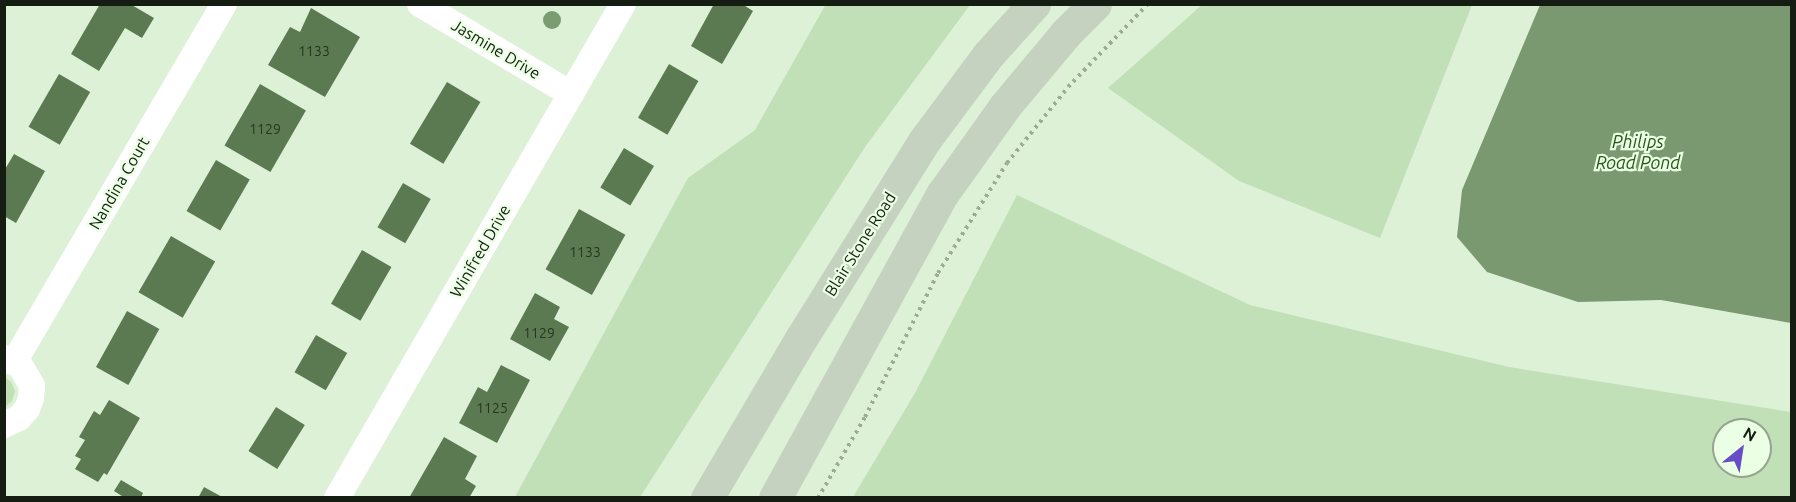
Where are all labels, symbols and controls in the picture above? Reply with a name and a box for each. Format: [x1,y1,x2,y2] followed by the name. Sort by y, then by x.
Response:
[448,15,544,83] street label: Jasmine Drive
[298,43,330,59] house number: 1133
[249,121,281,137] house number: 1129
[1596,131,1680,174] water label: Philips Road Pond
[85,133,153,233] street label: Nandina Court
[820,189,900,299] street label: Blair Stone Road
[446,201,514,301] street label: Winifred Drive
[569,244,601,260] house number: 1133
[523,325,555,341] house number: 1129
[476,400,508,416] house number: 1125
[1712,418,1772,478] north arrow
[1740,423,1760,445] text: N

